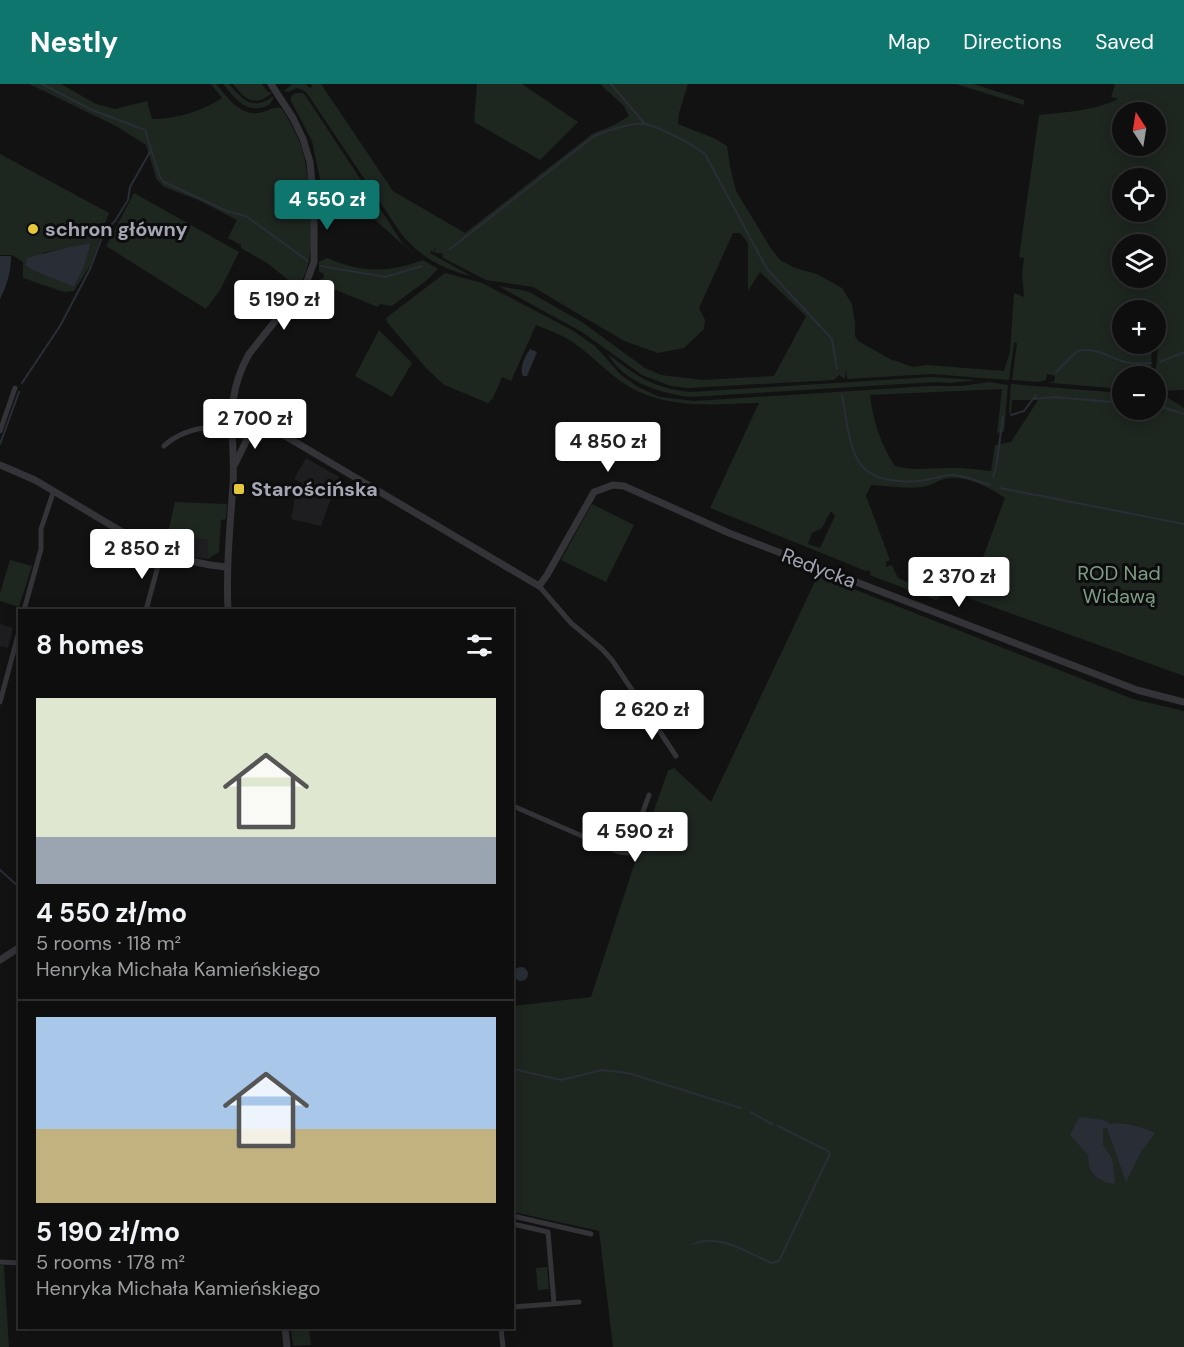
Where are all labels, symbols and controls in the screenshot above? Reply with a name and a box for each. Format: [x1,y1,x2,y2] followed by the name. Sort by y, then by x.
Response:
[30,24,118,61] text: Nestly
[888,28,930,56] text: Map
[963,28,1062,56] text: Directions
[1095,28,1154,56] text: Saved
[1112,102,1166,156] north arrow
[1112,102,1166,420] map controls
[1112,168,1166,222] button: locate
[265,180,389,231] pin: 4 550 zł
[288,186,366,212] text: 4 550 zł
[45,216,188,242] place label: schron główny
[26,222,40,236] marker: schron główny
[1112,234,1166,288] button: layers
[222,280,346,331] pin: 5 190 zł
[248,286,320,312] text: 5 190 zł
[1112,300,1166,354] button: +
[1112,366,1166,420] button: −
[193,399,317,450] pin: 2 700 zł
[217,405,293,431] text: 2 700 zł
[546,422,670,473] pin: 4 850 zł
[569,428,647,454] text: 4 850 zł
[251,476,378,502] place label: Starościńska
[232,482,246,496] marker: Starościńska
[80,529,204,580] pin: 2 850 zł
[104,535,180,561] text: 2 850 zł
[778,542,860,594] street label: Redycka
[897,557,1021,608] pin: 2 370 zł
[1077,560,1161,609] park label: ROD Nad Widawą
[922,563,996,589] text: 2 370 zł
[36,628,144,662] text: 8 homes
[463,629,496,662] icon: filters
[590,690,714,741] pin: 2 620 zł
[615,696,689,722] text: 2 620 zł
[212,737,320,845] icon: home
[573,812,697,863] pin: 4 590 zł
[597,818,673,844] text: 4 590 zł
[36,896,187,930] text: 4 550 zł/mo
[36,930,181,956] text: 5 rooms · 118 m²
[36,956,320,982] text: Henryka Michała Kamieńskiego
[212,1056,320,1164] icon: home
[36,1215,180,1249] text: 5 190 zł/mo
[36,1249,185,1275] text: 5 rooms · 178 m²
[36,1275,320,1301] text: Henryka Michała Kamieńskiego

